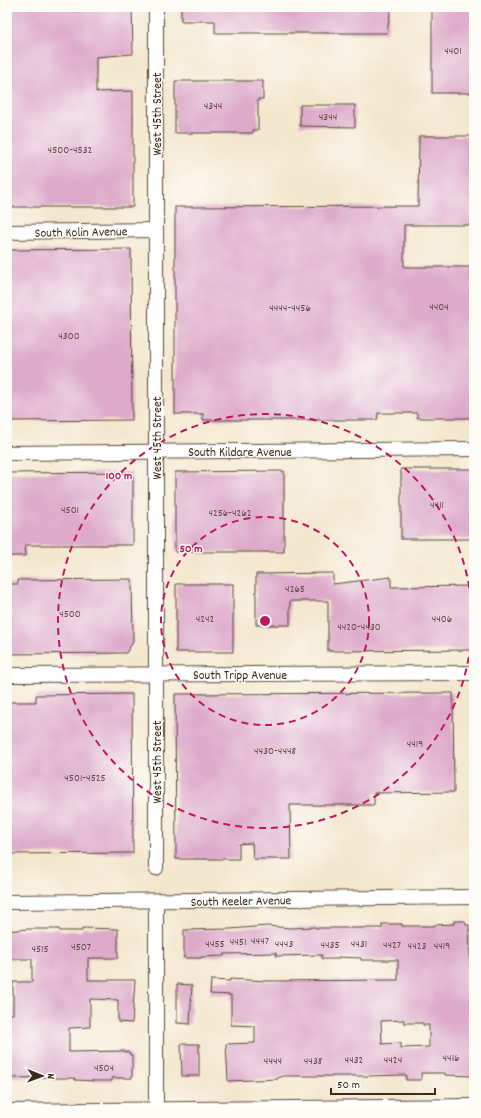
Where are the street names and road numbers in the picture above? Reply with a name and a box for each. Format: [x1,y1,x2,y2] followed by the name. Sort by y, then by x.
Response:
[149,72,168,156] street label: West 45th Street
[35,223,128,244] street label: South Kolin Avenue
[149,396,168,480] street label: West 45th Street
[188,444,292,463] street label: South Kildare Avenue
[193,667,287,686] street label: South Tripp Avenue
[149,720,168,804] street label: West 45th Street
[191,892,292,913] street label: South Keeler Avenue

